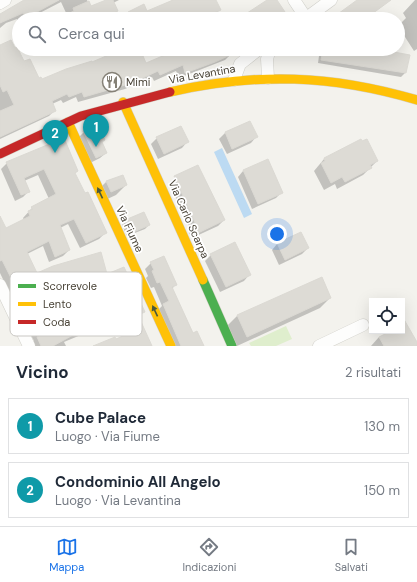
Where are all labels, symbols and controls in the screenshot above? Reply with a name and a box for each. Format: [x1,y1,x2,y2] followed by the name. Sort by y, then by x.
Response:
[12,12,405,56] search box
[26,23,48,45] icon: search
[58,24,125,44] text: Cerca qui
[168,61,237,87] street label: Via Levantina
[101,71,123,93] restaurant icon: Mimi
[126,75,150,89] place label: Mimi
[83,114,109,147] pin: 1
[42,120,68,153] pin: 2
[165,178,213,260] street label: Via Carlo Scarpa
[97,187,103,198] one-way arrow
[113,203,147,255] street label: Via Fiume
[267,224,287,244] your location
[10,272,142,336] legend
[43,279,97,293] text: Scorrevole
[43,297,72,311] text: Lento
[369,298,405,334] map controls
[369,298,405,334] button: locate
[152,305,158,316] one-way arrow
[43,315,70,329] text: Coda
[16,361,69,383] text: Vicino
[345,364,401,381] text: 2 risultati
[55,408,146,428] text: Cube Palace
[28,418,32,435] text: 1
[364,418,400,435] text: 130 m
[55,428,160,445] text: Luogo · Via Fiume
[55,472,221,492] text: Condominio All Angelo
[26,482,34,499] text: 2
[364,482,400,499] text: 150 m
[55,492,181,509] text: Luogo · Via Levantina
[49,536,84,574] tab: Mappa
[182,536,236,574] tab: Indicazioni
[335,536,368,574] tab: Salvati

